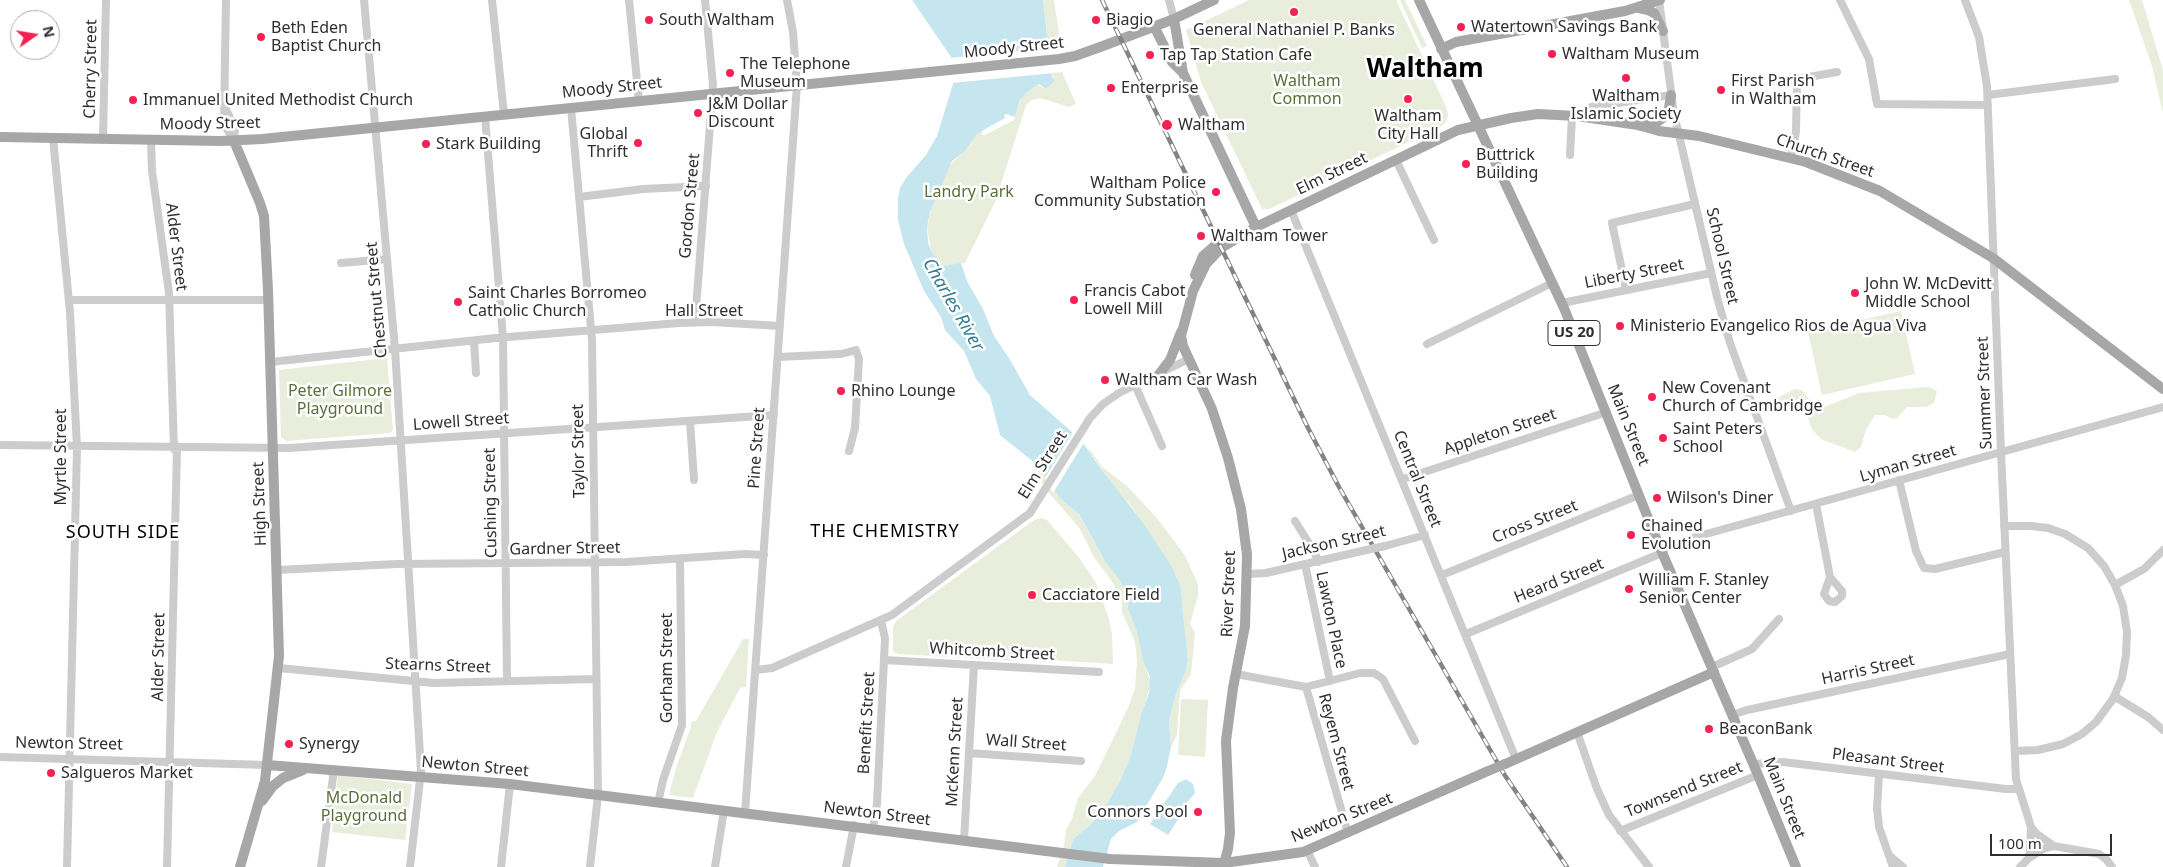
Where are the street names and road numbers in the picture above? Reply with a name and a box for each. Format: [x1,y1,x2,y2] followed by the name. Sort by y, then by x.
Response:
[81,19,101,119] street label: Cherry Street
[963,33,1065,63] street label: Moody Street
[561,73,663,103] street label: Moody Street
[159,114,261,134] street label: Moody Street
[1773,130,1877,182] street label: Church Street
[1293,149,1371,199] street label: Elm Street
[676,152,704,260] street label: Gordon Street
[161,202,191,292] street label: Alder Street
[1702,206,1742,306] street label: School Street
[362,241,392,359] street label: Chestnut Street
[1583,255,1685,293] street label: Liberty Street
[665,301,743,321] street label: Hall Street
[1548,320,1600,346] road number: US 20
[1973,336,1997,450] street label: Summer Street
[1603,381,1653,469] street label: Main Street
[569,404,589,498] street label: Taylor Street
[1441,405,1559,459] street label: Appleton Street
[745,407,769,489] street label: Pine Street
[51,408,71,506] street label: Myrtle Street
[412,409,510,435] street label: Lowell Street
[1015,427,1071,503] street label: Elm Street
[1389,428,1445,530] street label: Central Street
[1858,441,1958,487] street label: Lyman Street
[480,448,502,558] street label: Cushing Street
[249,461,271,547] street label: High Street
[1490,496,1580,548] street label: Cross Street
[1280,522,1388,564] street label: Jackson Street
[509,538,621,560] street label: Gardner Street
[1218,550,1240,638] street label: River Street
[1511,554,1607,608] street label: Heard Street
[1311,570,1351,670] street label: Lawton Place
[149,613,169,701] street label: Alder Street
[657,613,677,723] street label: Gorham Street
[929,639,1055,665] street label: Whitcomb Street
[1820,651,1916,689] street label: Harris Street
[385,655,491,677] street label: Stearns Street
[855,671,879,775] street label: Benefit Street
[1314,691,1358,793] street label: Reyem Street
[943,697,967,807] street label: McKenn Street
[985,731,1067,755] street label: Wall Street
[15,733,123,755] street label: Newton Street
[1831,745,1945,777] street label: Pleasant Street
[421,753,529,781] street label: Newton Street
[1759,754,1809,842] street label: Main Street
[1623,758,1745,822] street label: Townsend Street
[1289,789,1395,847] street label: Newton Street
[822,798,932,830] street label: Newton Street

